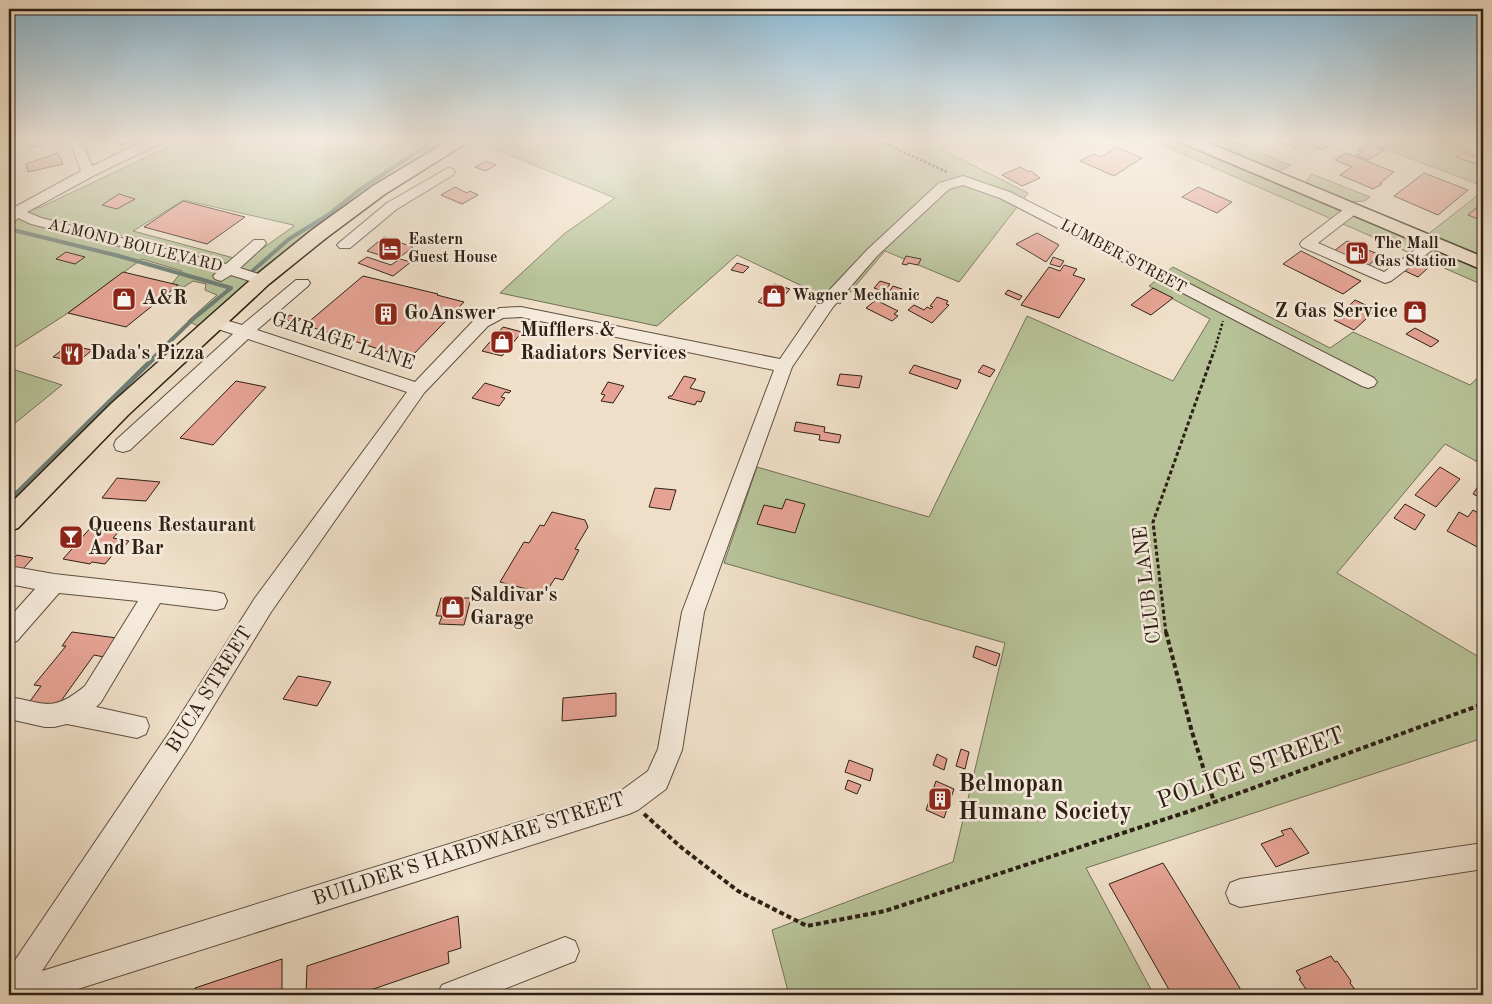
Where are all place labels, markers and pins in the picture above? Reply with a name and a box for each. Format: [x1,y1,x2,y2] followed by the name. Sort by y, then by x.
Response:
[408,232,498,266] place label: Eastern Guest House
[377,236,403,262] hotel icon: Eastern Guest House
[1374,236,1457,270] place label: The Mall Gas Station
[1344,240,1370,266] fuel station icon: The Mall Gas Station
[761,283,787,309] shop icon: Wagner Mechanic
[111,286,137,312] shop icon: A&R
[792,288,920,304] place label: Wagner Mechanic
[142,289,188,309] place label: A&R
[1402,299,1428,325] shop icon: Z Gas Service
[373,301,399,327] building icon: GoAnswer
[1275,302,1398,322] place label: Z Gas Service
[404,304,496,324] place label: GoAnswer
[520,321,686,364] place label: Mufflers & Radiators Services
[489,329,515,355] shop icon: Mufflers & Radiators Services
[59,341,85,367] restaurant icon: Dada's Pizza
[90,344,204,364] place label: Dada's Pizza
[88,516,256,559] place label: Queens Restaurant And Bar
[58,524,84,550] bar icon: Queens Restaurant And Bar
[470,586,557,629] place label: Saldivar's Garage
[440,594,466,620] shop icon: Saldivar's Garage
[958,773,1132,825] place label: Belmopan Humane Society
[927,786,953,812] building icon: Belmopan Humane Society

